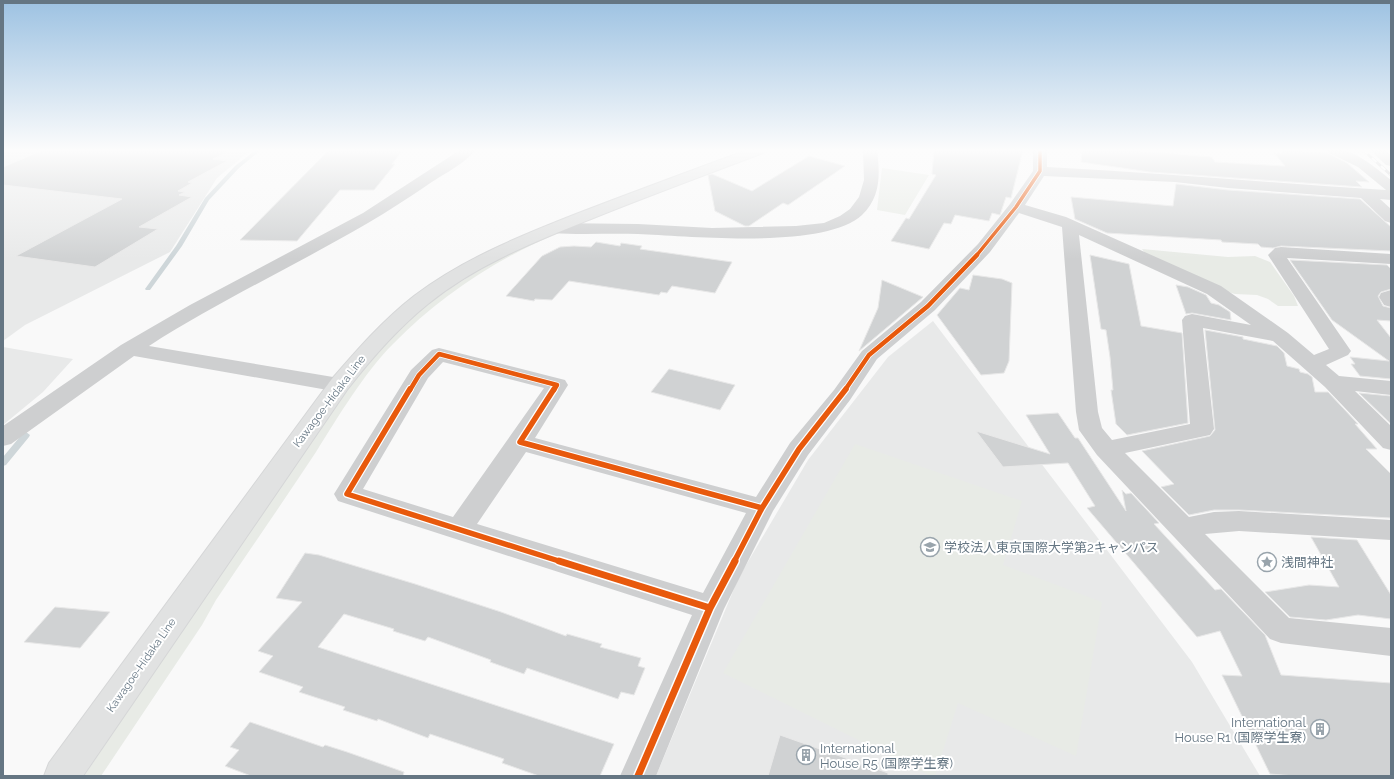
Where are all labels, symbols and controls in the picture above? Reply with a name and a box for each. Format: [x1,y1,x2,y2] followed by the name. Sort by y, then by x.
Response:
[291,352,369,450] street label: Kawagoe-Hidaka Line
[919,536,941,558] school or university icon: 学校法人東京国際大学第2キャンパス
[944,540,1159,555] place label: 学校法人東京国際大学第2キャンパス
[1256,551,1278,573] place icon: 浅間神社
[1281,555,1333,570] place label: 浅間神社
[104,615,179,715] street label: Kawagoe-Hidaka Line
[1174,715,1306,745] place label: International House R1 (国際学生寮)
[1309,718,1331,740] building icon: International House R1 (国際学生寮)
[820,741,953,771] place label: International House R5 (国際学生寮)
[795,744,817,766] building icon: International House R5 (国際学生寮)

